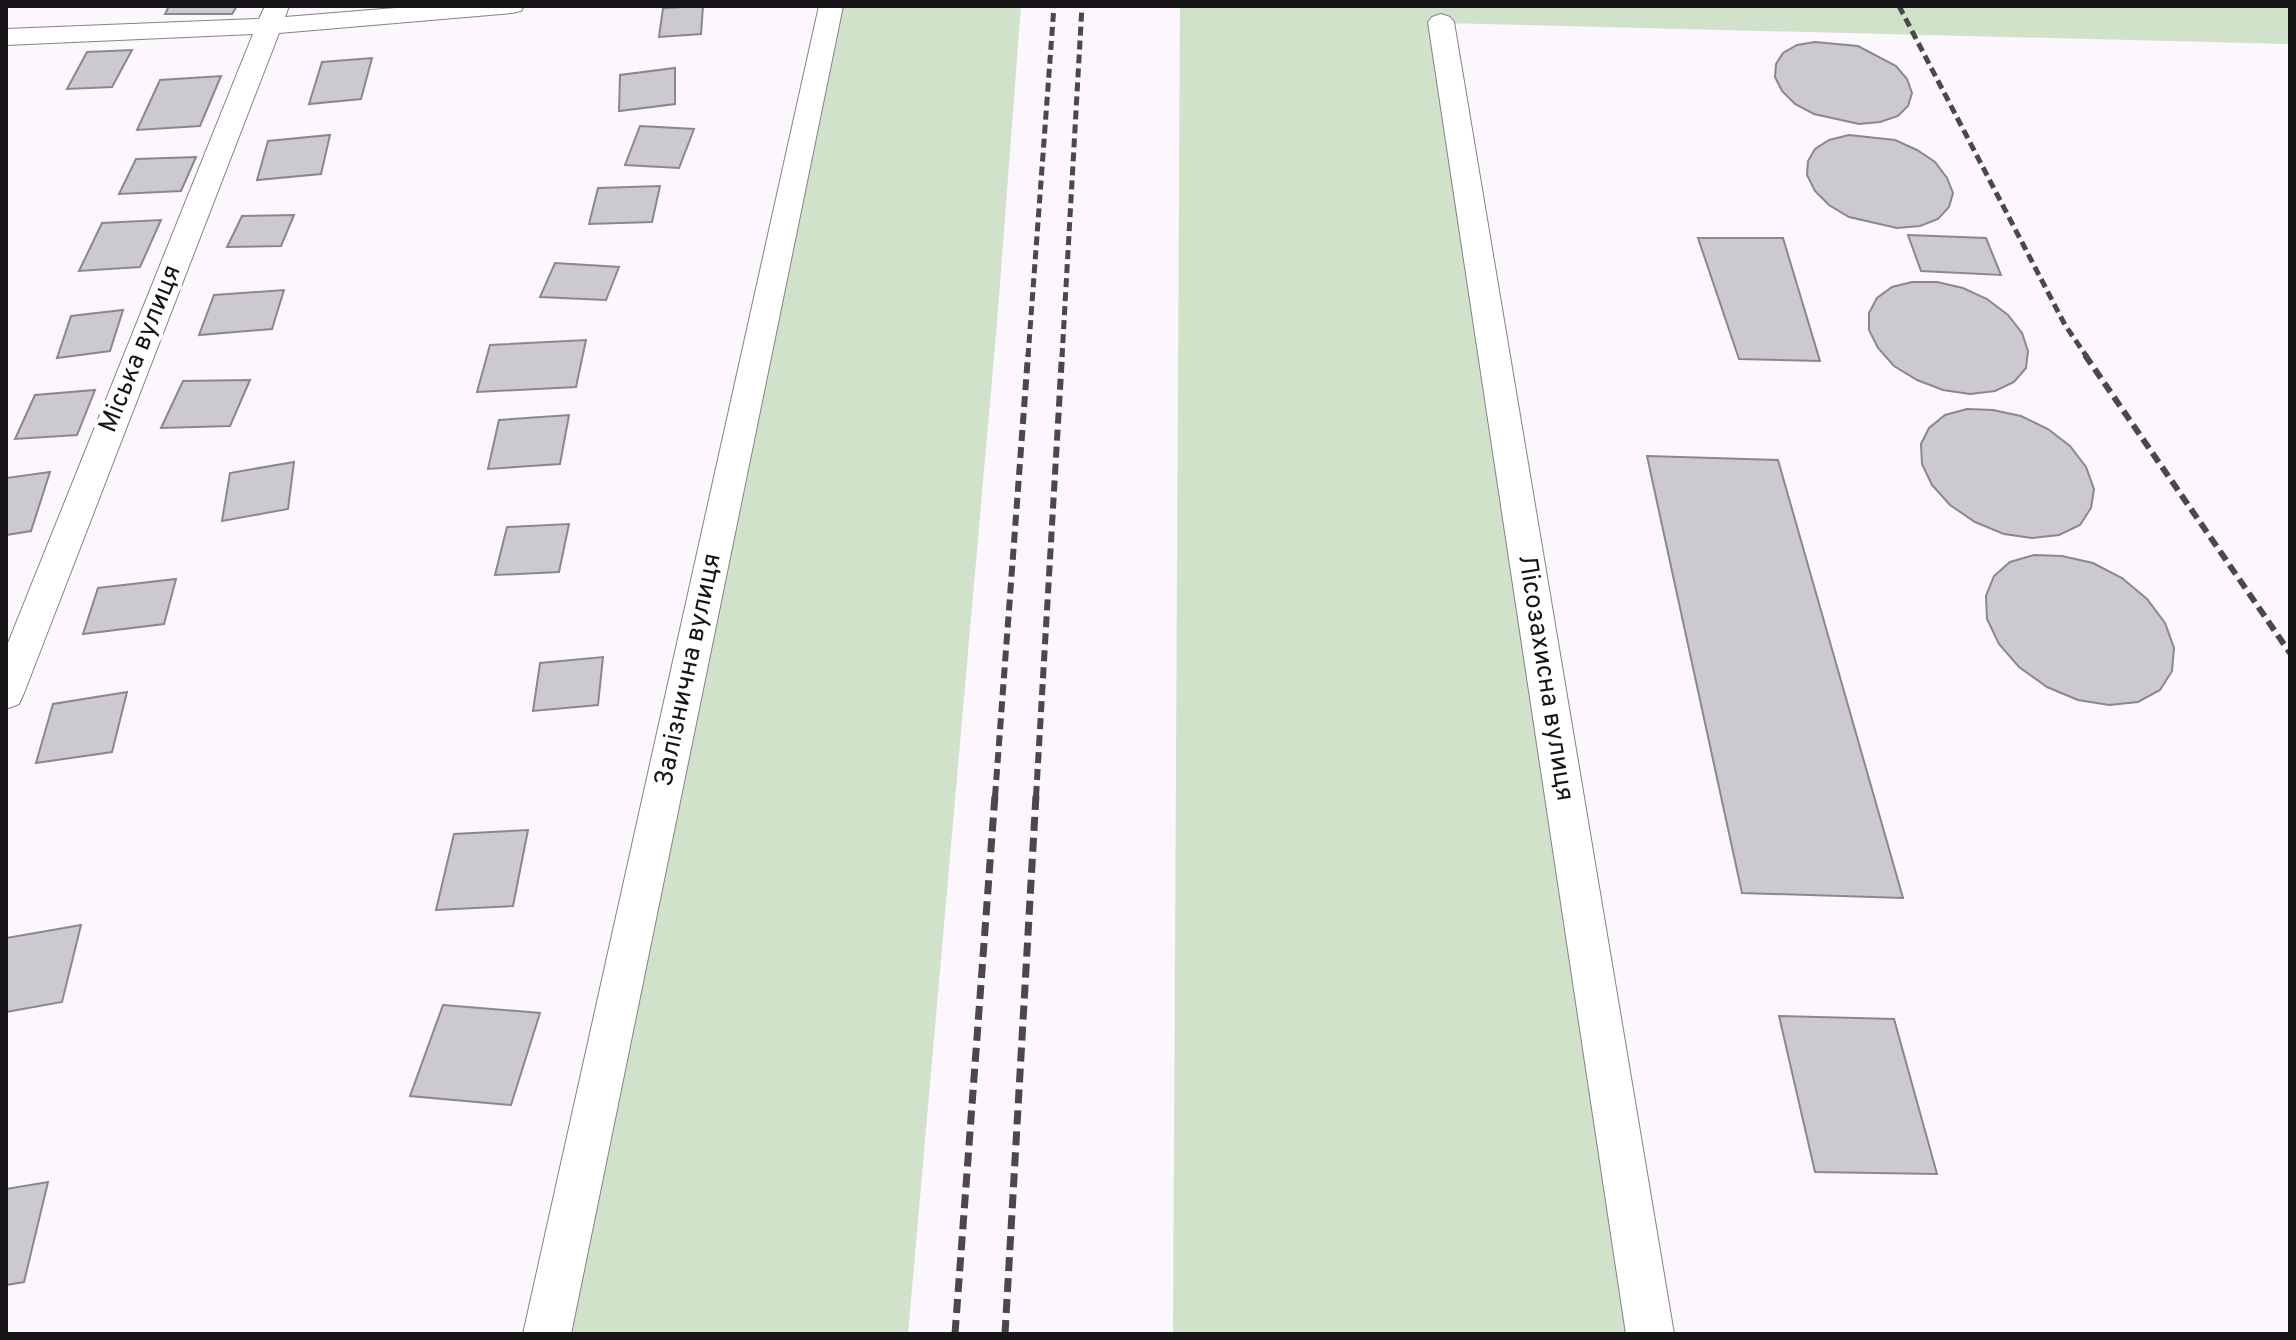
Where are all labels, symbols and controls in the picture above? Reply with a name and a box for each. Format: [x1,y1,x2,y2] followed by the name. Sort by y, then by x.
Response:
[92,260,190,438] street label: Міська вулиця
[648,550,730,790] street label: Залізнична вулиця
[1509,552,1581,804] street label: Лісозахисна вулиця

